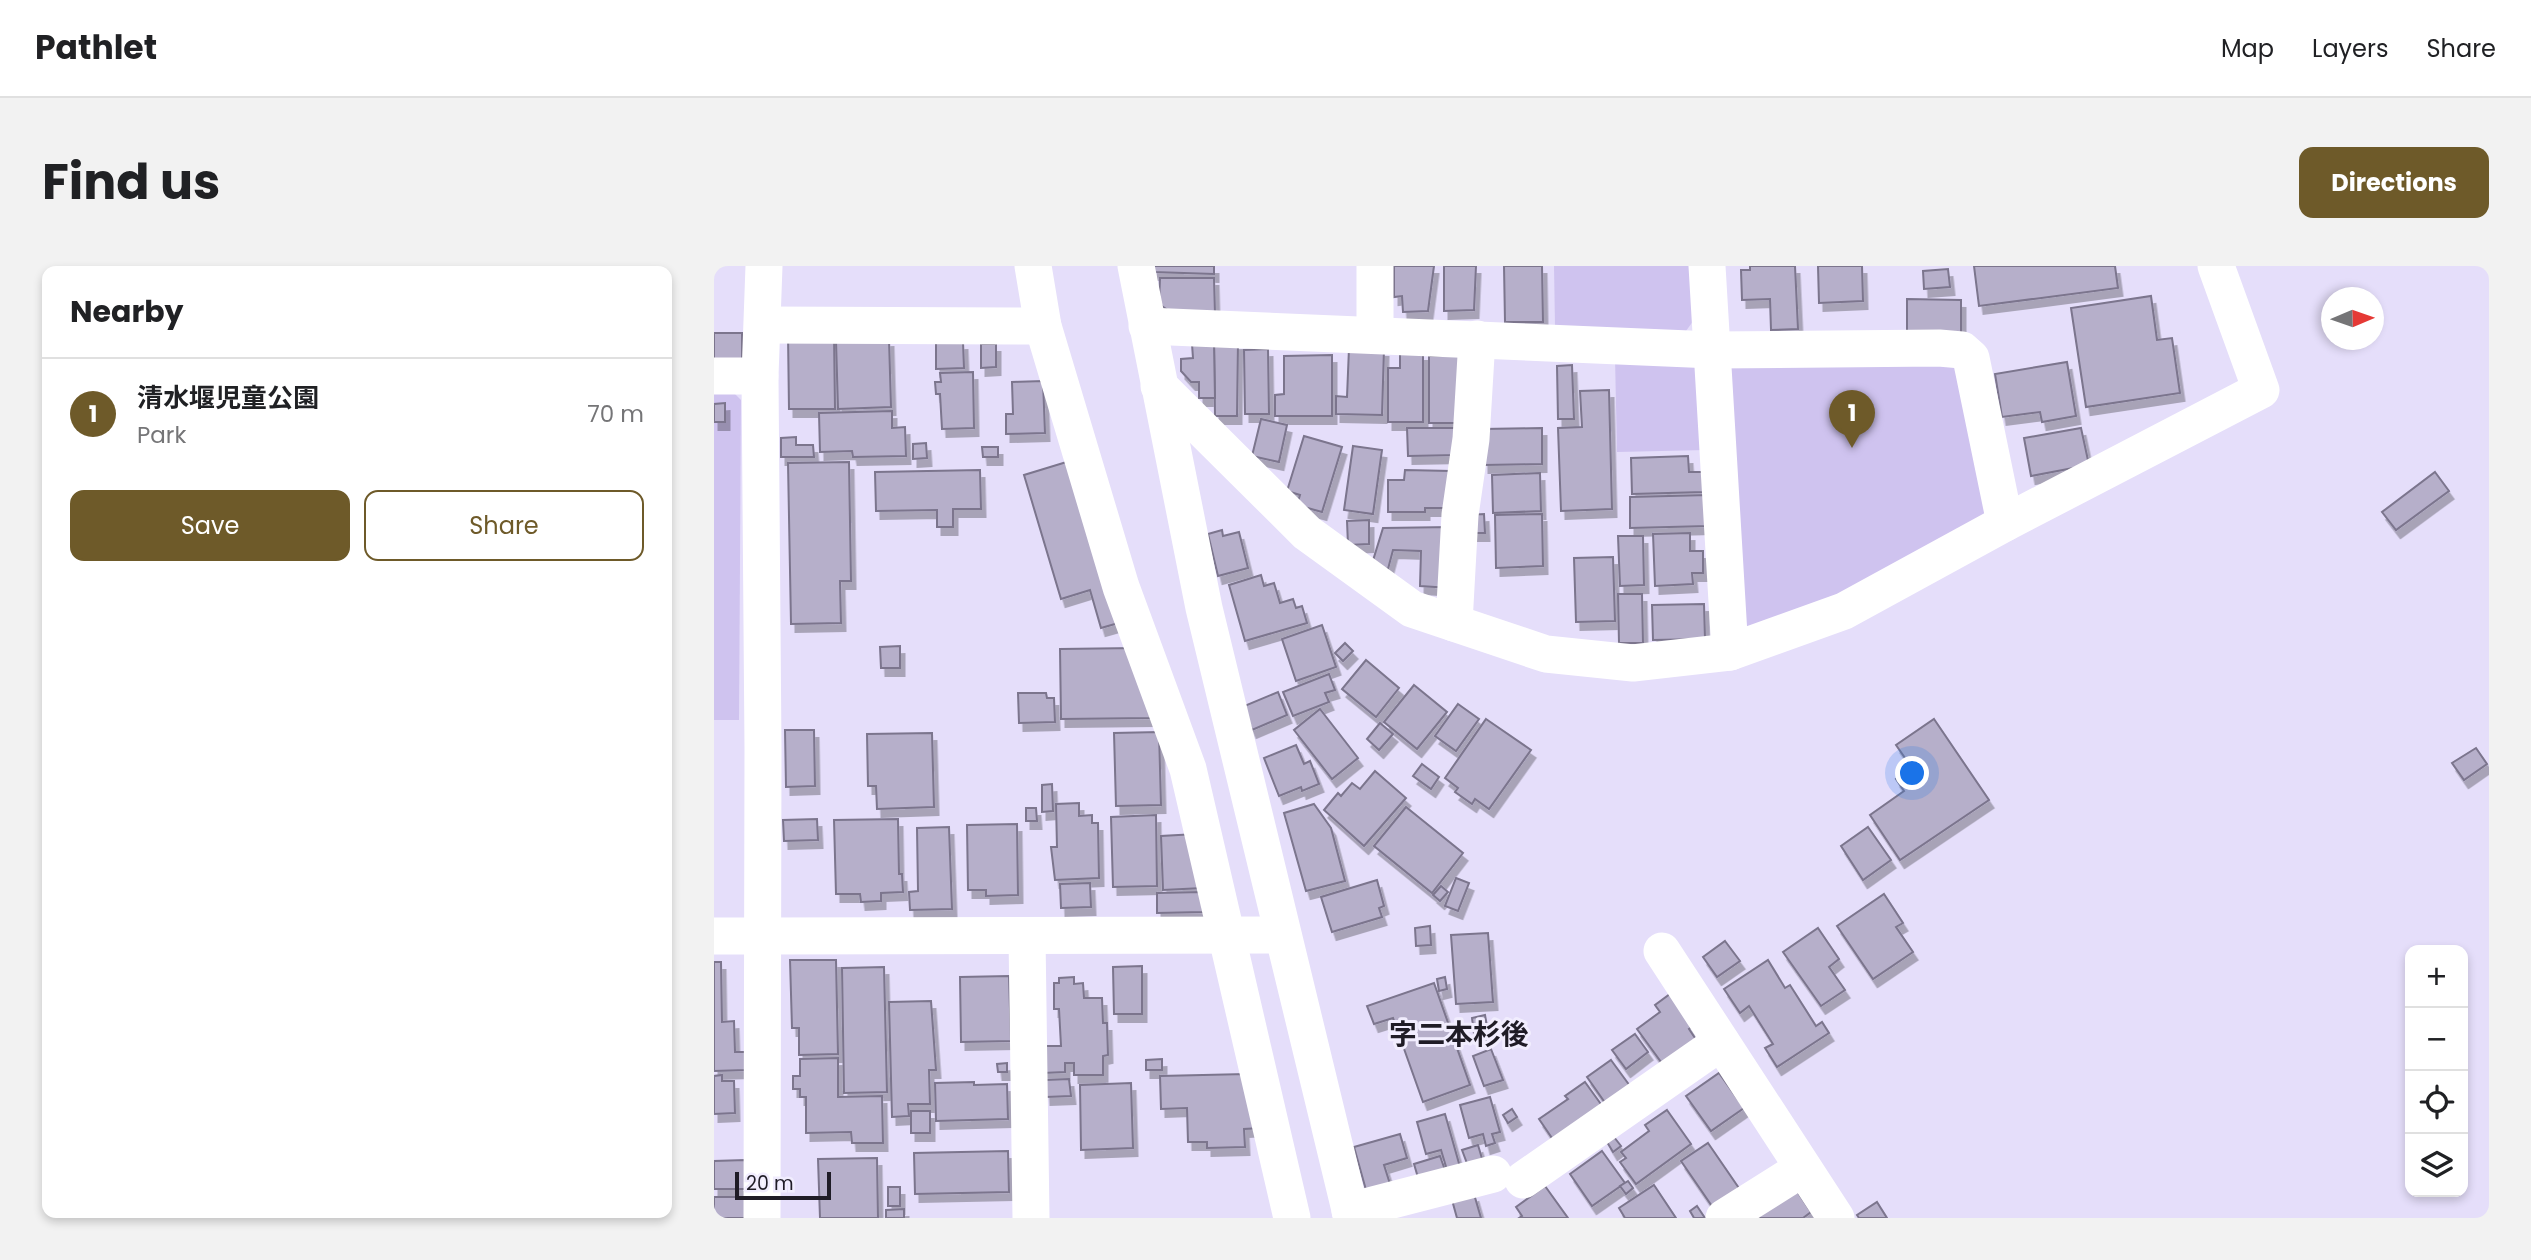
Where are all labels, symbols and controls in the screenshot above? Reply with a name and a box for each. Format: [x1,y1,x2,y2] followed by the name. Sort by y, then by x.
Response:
[35,24,157,71] text: Pathlet
[2221,32,2274,65] text: Map
[2312,32,2388,65] text: Layers
[2426,32,2496,65] text: Share
[2299,147,2489,218] button: Directions
[42,148,220,216] text: Find us
[2321,287,2384,350] north arrow
[70,290,184,333] text: Nearby
[137,380,319,416] text: 清水堰児童公園
[1829,390,1875,448] pin: 1
[89,398,97,430] text: 1
[587,398,644,430] text: 70 m
[137,419,186,451] text: Park
[70,490,350,561] button: Save
[364,490,644,561] button: Share
[1895,756,1929,790] your location
[2405,945,2468,1197] map controls
[2405,945,2468,1008] button: +
[2405,1008,2468,1071] button: −
[1389,1015,1529,1054] district label: 字二本杉後
[2405,1071,2468,1134] button: locate
[2405,1134,2468,1197] button: layers
[735,1169,831,1201] scale bar
[746,1170,794,1197] text: 20 m

